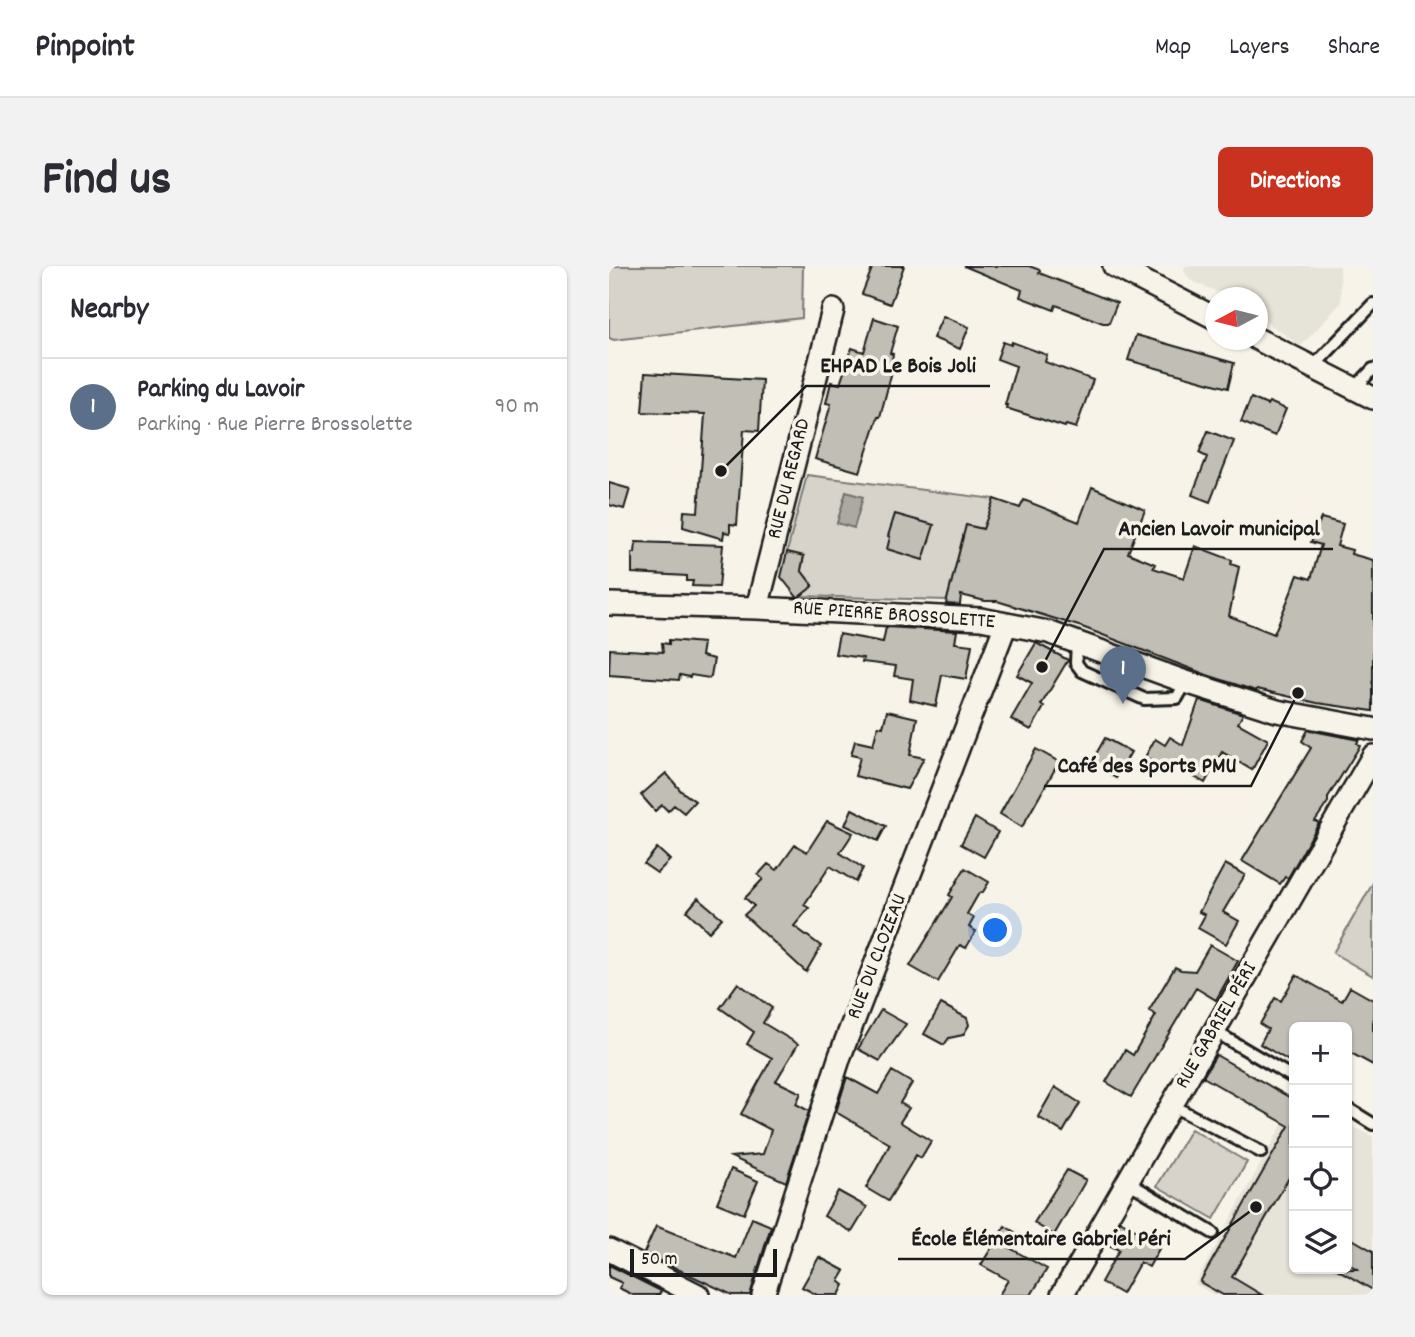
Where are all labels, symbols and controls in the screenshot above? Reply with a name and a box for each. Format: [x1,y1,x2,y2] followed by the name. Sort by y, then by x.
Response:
[35,25,135,72] text: Pinpoint
[1155,31,1191,65] text: Map
[1229,31,1290,65] text: Layers
[1328,31,1380,65] text: Share
[42,147,171,217] text: Find us
[1218,147,1373,217] button: Directions
[1205,287,1268,350] north arrow
[70,290,148,333] text: Nearby
[806,342,990,386] callout: EHPAD Le Bois Joli
[820,351,977,384] text: EHPAD Le Bois Joli
[137,372,304,409] text: Parking du Lavoir
[90,391,96,424] text: 1
[495,391,539,424] text: 90 m
[137,409,413,442] text: Parking · Rue Pierre Brossolette
[761,415,820,542] street label: RUE DU REGARD
[1104,505,1333,549] callout: Ancien Lavoir municipal
[1118,514,1320,547] text: Ancien Lavoir municipal
[792,594,996,638] street label: RUE PIERRE BROSSOLETTE
[1100,646,1146,704] pin: 1
[1044,742,1251,786] callout: Café des Sports PMU
[1057,751,1237,784] text: Café des Sports PMU
[840,890,916,1024] street label: RUE DU CLOZEAU
[978,913,1012,947] your location
[1168,957,1266,1095] street label: RUE GABRIEL PÉRI
[1289,1022,1352,1274] map controls
[1289,1022,1352,1085] button: +
[1289,1085,1352,1148] button: −
[1289,1148,1352,1211] button: locate
[1289,1211,1352,1274] button: layers
[898,1215,1185,1259] callout: École Élémentaire Gabriel Péri
[911,1224,1172,1257] text: École Élémentaire Gabriel Péri
[630,1246,777,1278] scale bar
[641,1247,678,1274] text: 50 m

